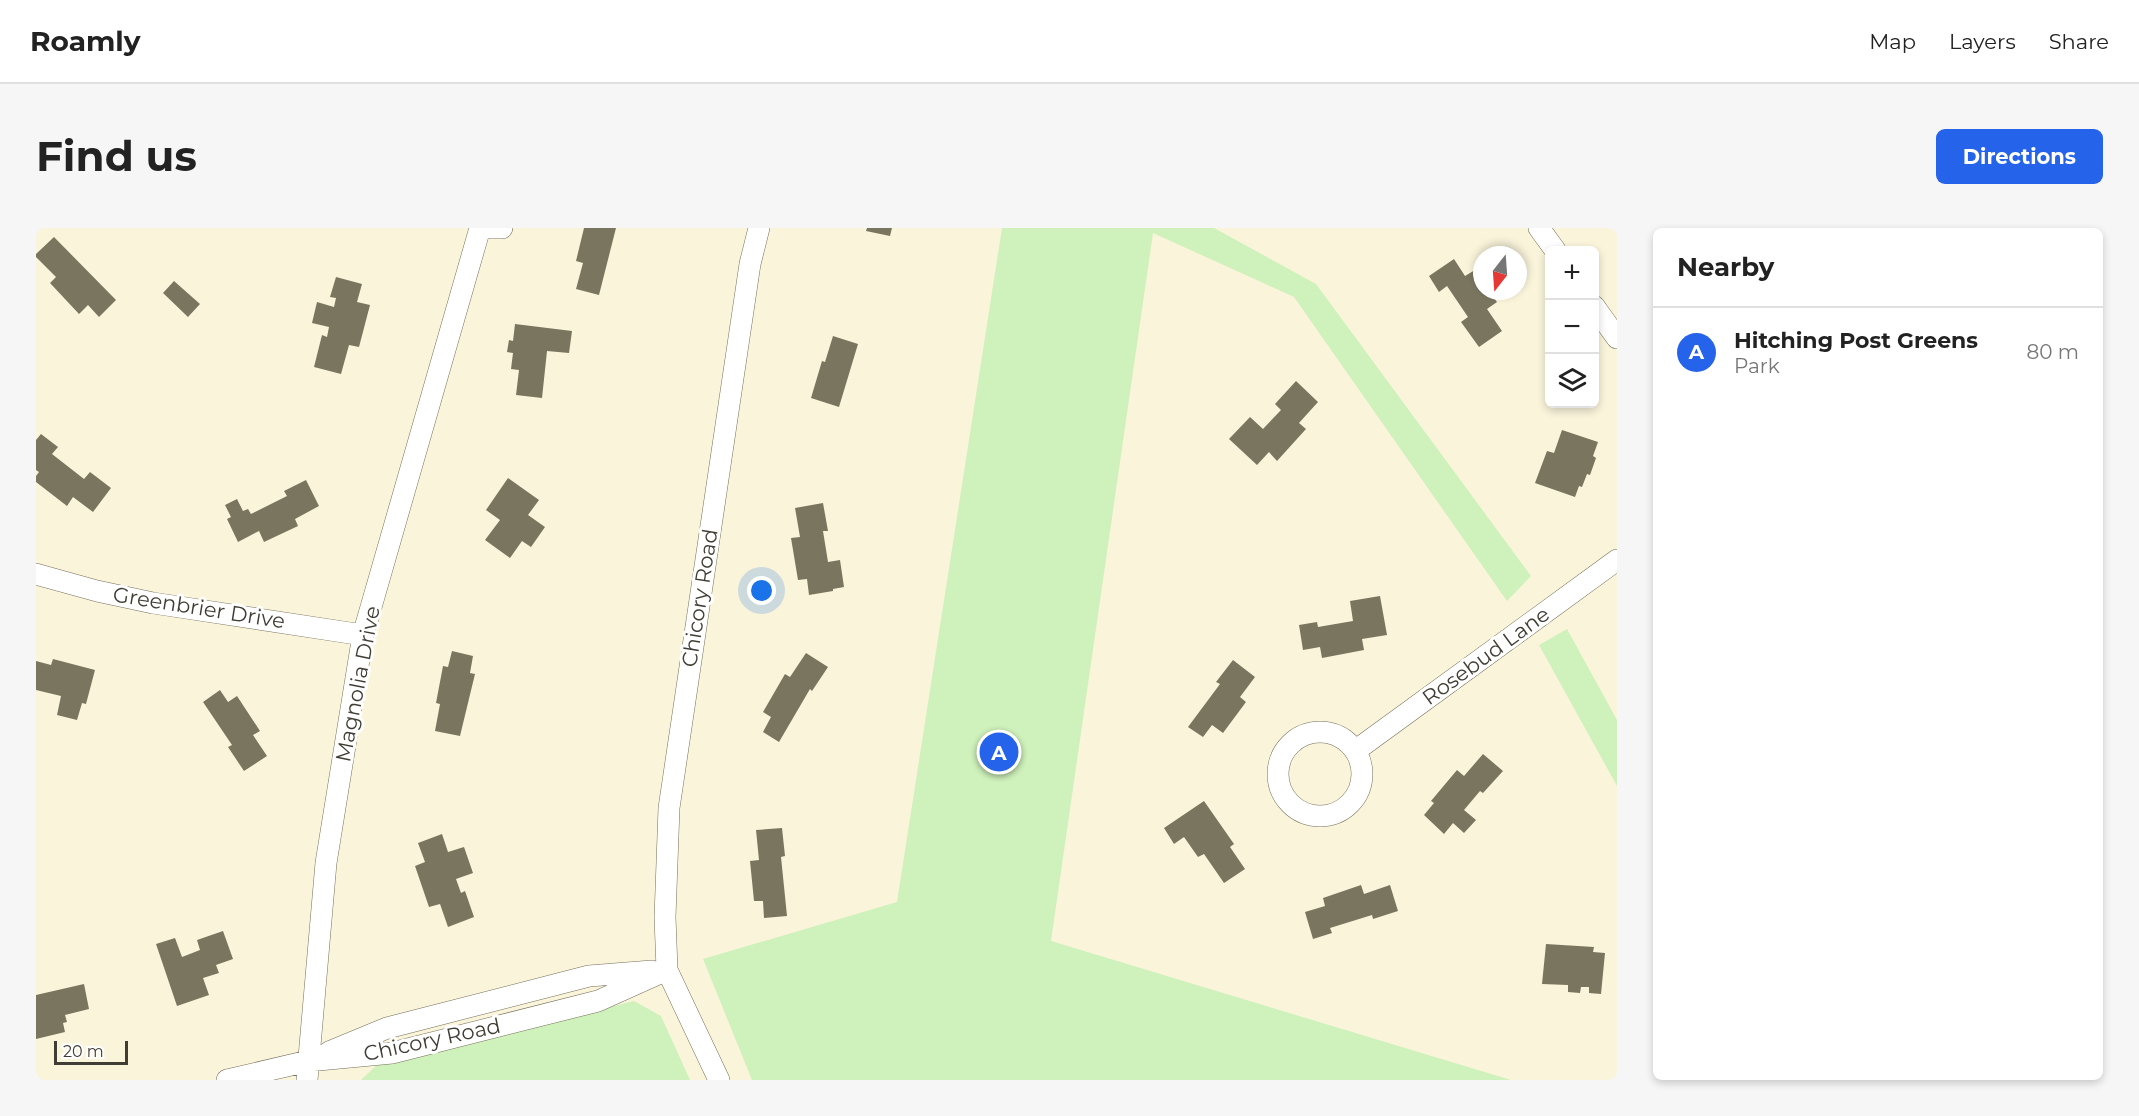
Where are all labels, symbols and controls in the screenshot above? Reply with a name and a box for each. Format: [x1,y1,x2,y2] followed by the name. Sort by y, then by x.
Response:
[30,24,140,58] text: Roamly
[1869,29,1916,54] text: Map
[1949,29,2016,54] text: Layers
[2049,29,2109,54] text: Share
[1936,129,2103,184] button: Directions
[36,130,197,182] text: Find us
[1473,246,1527,300] north arrow
[1545,246,1599,408] map controls
[1545,246,1599,300] button: +
[1677,251,1774,283] text: Nearby
[1545,300,1599,354] button: −
[1734,327,1978,354] text: Hitching Post Greens
[1689,340,1704,364] text: A
[2027,340,2079,364] text: 80 m
[1545,354,1599,408] button: layers
[1734,354,1780,378] text: Park
[676,527,723,669] street label: Chicory Road
[747,576,776,605] your location
[111,582,287,633] street label: Greenbrier Drive
[1417,601,1554,710] street label: Rosebud Lane
[330,604,385,764] street label: Magnolia Drive
[980,730,1018,774] pin: A
[361,1013,503,1066] street label: Chicory Road
[54,1038,128,1066] scale bar
[63,1042,104,1061] text: 20 m

